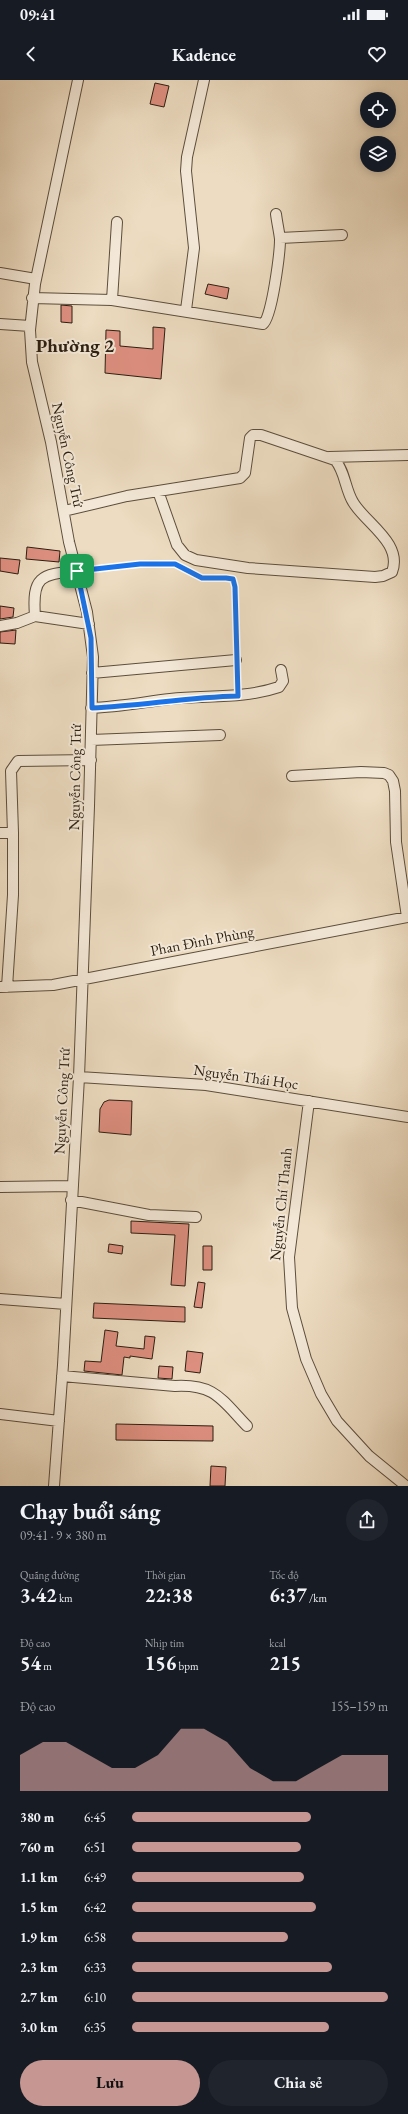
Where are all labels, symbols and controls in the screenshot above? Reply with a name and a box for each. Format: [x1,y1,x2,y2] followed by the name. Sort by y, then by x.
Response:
[20,5,56,24] text: 09:41
[20,43,42,65] icon: back
[172,43,236,66] text: Kadence
[366,43,388,65] icon: heart
[360,92,396,172] map controls
[360,92,396,128] button: locate
[360,136,396,172] button: layers
[36,333,114,358] district label: Phường 2
[48,401,89,510] street label: Nguyễn Công Trứ
[60,554,94,588] pin
[66,560,88,582] icon: arrive
[64,723,85,831] street label: Nguyễn Công Trứ
[149,921,256,960] street label: Phan Đình Phùng
[49,1047,74,1155] street label: Nguyễn Công Trứ
[193,1060,300,1093] street label: Nguyễn Thái Học
[265,1146,296,1261] street label: Nguyễn Chí Thanh
[20,1497,161,1526] text: Chạy buổi sáng
[346,1499,388,1541] button: share
[20,1527,107,1544] text: 09:41 · 9 × 380 m
[20,1568,79,1582] text: Quãng đường
[145,1568,186,1582] text: Thời gian
[269,1568,299,1582] text: Tốc độ
[20,1582,57,1608] text: 3.42
[145,1582,193,1608] text: 22:38
[269,1582,307,1608] text: 6:37
[57,1591,73,1605] text: km
[307,1591,327,1605] text: /km
[20,1636,50,1650] text: Độ cao
[145,1636,184,1650] text: Nhịp tim
[269,1636,286,1650] text: kcal
[20,1650,41,1676] text: 54
[145,1650,176,1676] text: 156
[269,1650,301,1676] text: 215
[41,1659,52,1673] text: m
[176,1659,199,1673] text: bpm
[20,1698,56,1715] text: Độ cao
[331,1698,388,1715] text: 155–159 m
[20,1809,54,1826] text: 380 m
[84,1809,106,1826] text: 6:45
[20,1839,54,1856] text: 760 m
[84,1839,106,1856] text: 6:51
[20,1869,58,1886] text: 1.1 km
[84,1869,106,1886] text: 6:49
[20,1899,58,1916] text: 1.5 km
[84,1899,106,1916] text: 6:42
[20,1929,58,1946] text: 1.9 km
[84,1929,106,1946] text: 6:58
[20,1959,58,1976] text: 2.3 km
[84,1959,106,1976] text: 6:33
[20,1989,58,2006] text: 2.7 km
[84,1989,106,2006] text: 6:10
[20,2019,58,2036] text: 3.0 km
[84,2019,106,2036] text: 6:35
[20,2060,200,2106] button: Lưu
[208,2060,388,2106] button: Chia sẻ

